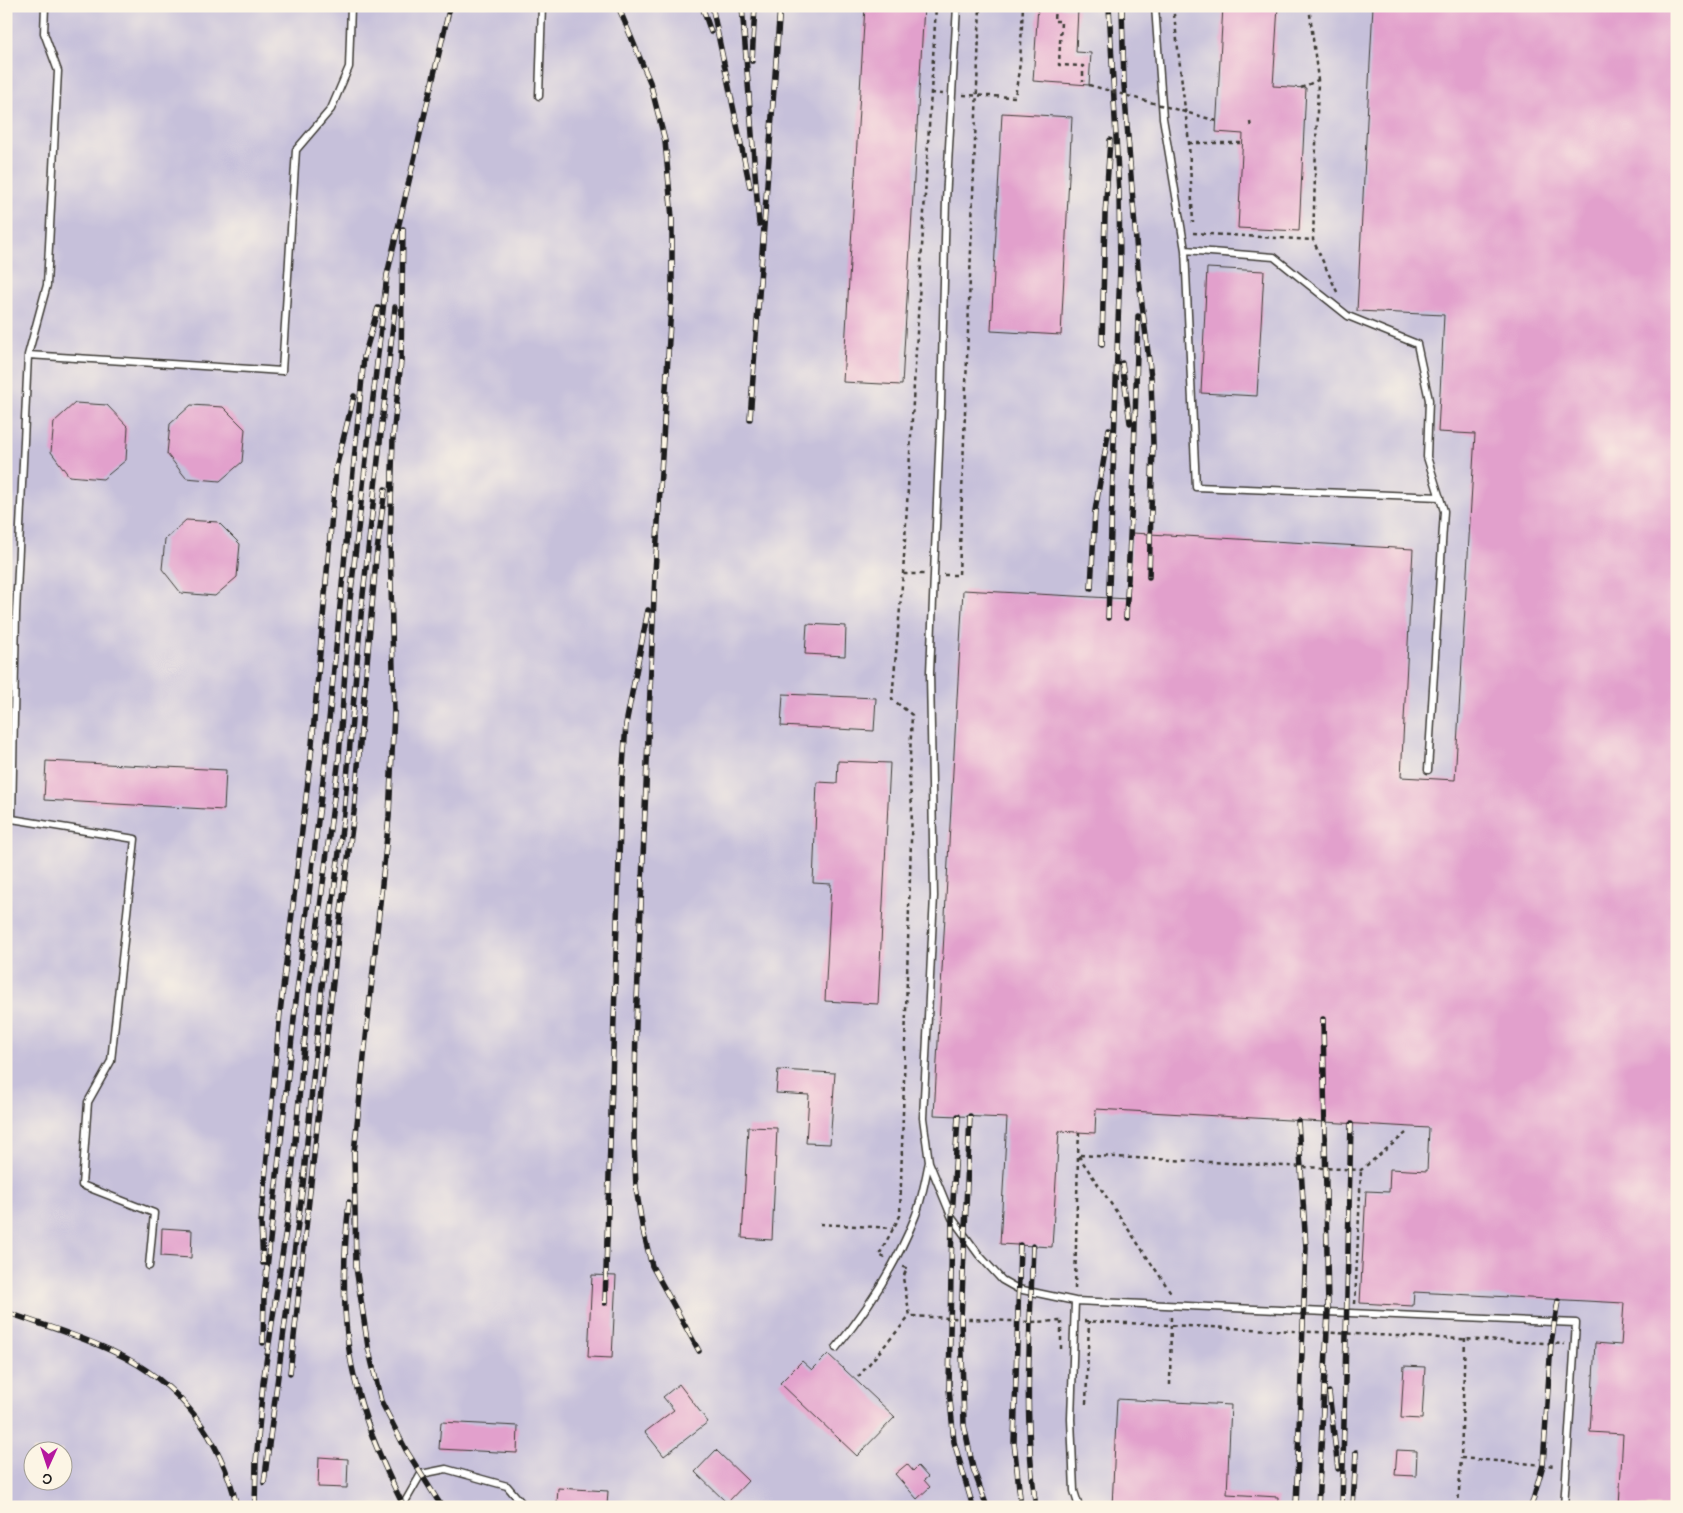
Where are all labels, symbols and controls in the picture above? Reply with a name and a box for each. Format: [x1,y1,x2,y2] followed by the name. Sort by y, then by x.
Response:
[22,1440,72,1490] north arrow
[42,1470,53,1487] text: С

